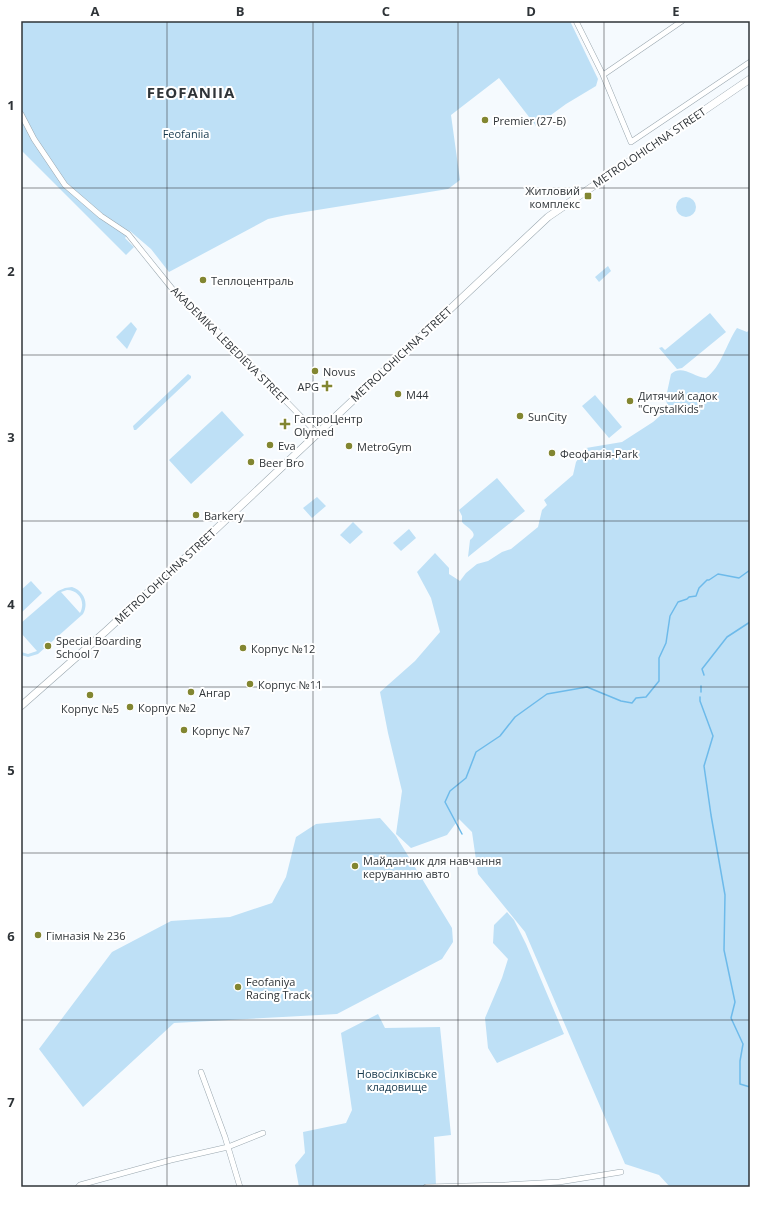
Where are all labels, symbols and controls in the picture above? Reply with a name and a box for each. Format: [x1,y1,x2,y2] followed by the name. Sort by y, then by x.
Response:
[91,2,100,20] text: A
[236,2,245,20] text: B
[382,2,390,20] text: C
[526,2,536,20] text: D
[672,2,680,20] text: E
[147,82,235,102] district label: FEOFANIIA
[7,96,15,114] text: 1
[590,104,708,190] street label: METROLOHICHNA STREET
[493,113,566,128] place label: Premier (27-Б)
[480,115,490,125] marker: Premier (27-Б)
[163,126,209,141] park label: Feofaniia
[525,183,580,211] place label: Житловий комплекс
[583,191,593,201] marker: Житловий комплекс
[7,262,15,280] text: 2
[211,273,294,288] place label: Теплоцентраль
[198,275,208,285] marker: Теплоцентраль
[168,283,292,407] street label: AKADEMIKA LEBEDIEVA STREET
[347,303,455,405] street label: METROLOHICHNA STREET
[323,364,355,379] place label: Novus
[310,366,320,376] marker: Novus
[297,379,319,394] place label: APG
[322,381,332,391] marker: APG
[406,387,429,402] place label: M44
[638,388,718,416] place label: Дитячий садок "CrystalKids"
[393,389,403,399] marker: M44
[625,396,635,406] marker: Дитячий садок "CrystalKids"
[528,409,567,424] place label: SunCity
[294,411,363,439] place label: ГастроЦентр Olymed
[515,411,525,421] marker: SunCity
[279,418,291,430] marker: ГастроЦентр Olymed
[7,428,15,446] text: 3
[278,438,296,453] place label: Eva
[357,439,412,454] place label: MetroGym
[265,440,275,450] marker: Eva
[344,441,354,451] marker: MetroGym
[560,446,638,461] place label: Феофанія-Park
[547,448,557,458] marker: Феофанія-Park
[259,455,304,470] place label: Beer Bro
[246,457,256,467] marker: Beer Bro
[204,508,244,523] place label: Barkery
[191,510,201,520] marker: Barkery
[111,525,219,627] street label: METROLOHICHNA STREET
[7,595,15,613] text: 4
[56,633,141,661] place label: Special Boarding School 7
[43,641,53,651] marker: Special Boarding School 7
[251,641,315,656] place label: Корпус №12
[238,643,248,653] marker: Корпус №12
[258,677,322,692] place label: Корпус №11
[245,679,255,689] marker: Корпус №11
[199,685,231,700] place label: Ангар
[186,687,196,697] marker: Ангар
[85,690,95,700] marker: Корпус №5
[138,700,196,715] place label: Корпус №2
[61,701,119,716] place label: Корпус №5
[125,702,135,712] marker: Корпус №2
[192,723,250,738] place label: Корпус №7
[179,725,189,735] marker: Корпус №7
[7,761,15,779] text: 5
[363,853,501,881] place label: Майданчик для навчання керуванню авто
[350,861,360,871] marker: Майданчик для навчання керуванню авто
[7,927,15,945] text: 6
[46,928,126,943] place label: Гімназія № 236
[33,930,43,940] marker: Гімназія № 236
[246,974,310,1002] place label: Feofaniya Racing Track
[233,982,243,992] marker: Feofaniya Racing Track
[357,1066,437,1094] park label: Новосілківське кладовище
[7,1093,15,1111] text: 7

